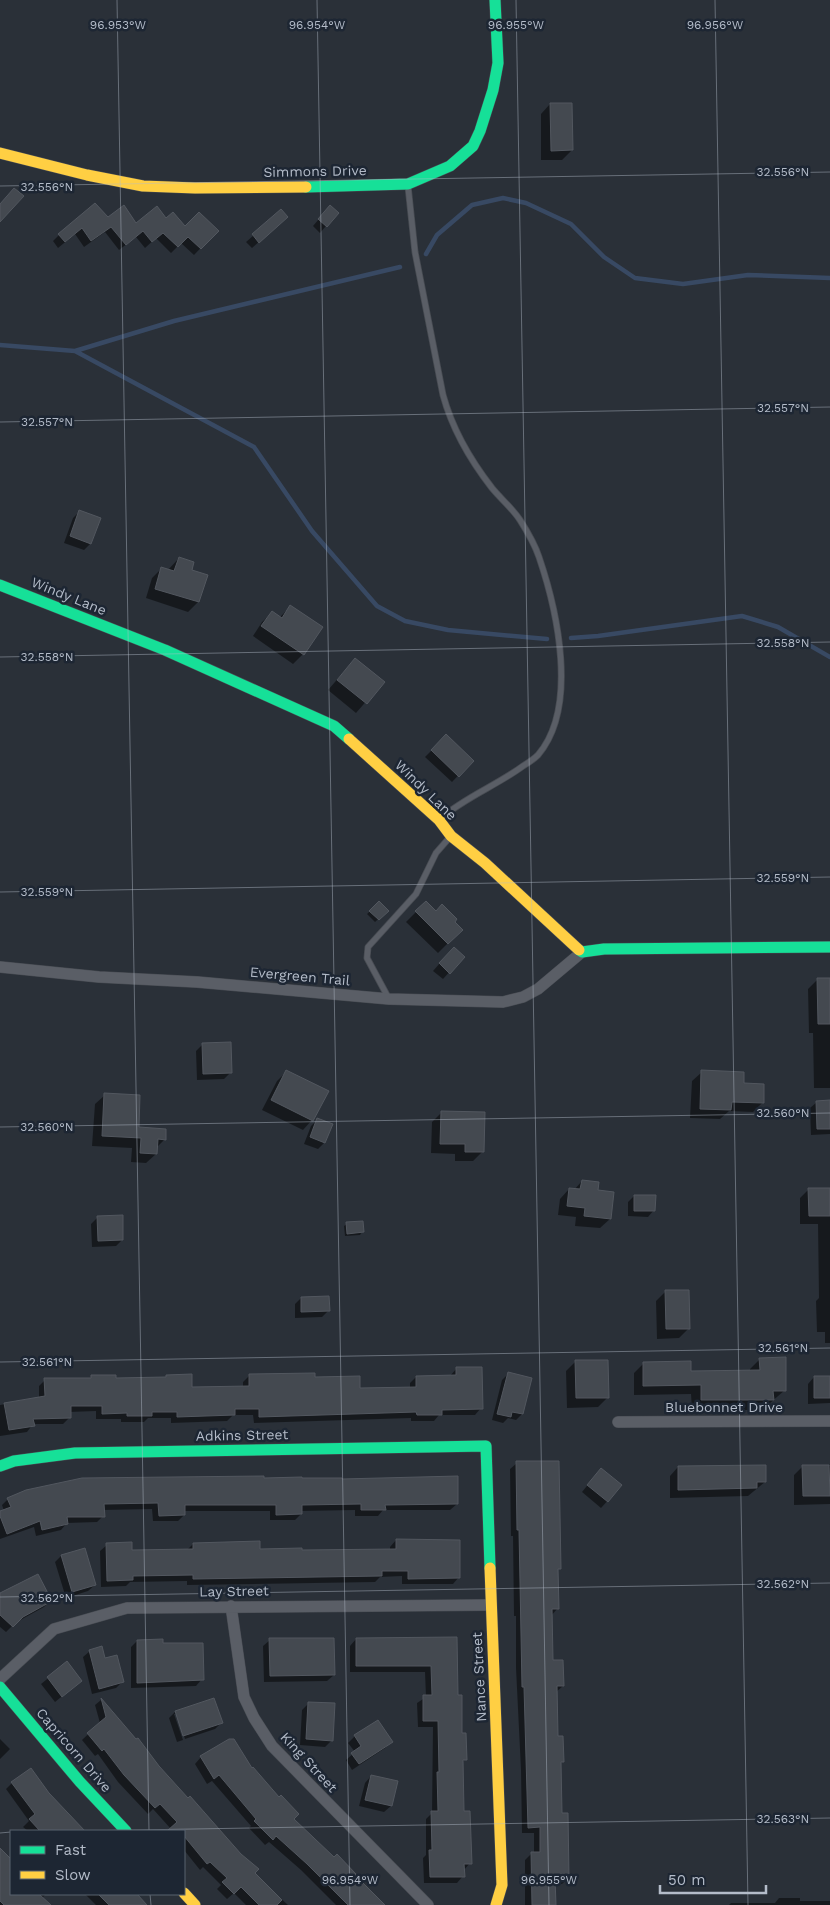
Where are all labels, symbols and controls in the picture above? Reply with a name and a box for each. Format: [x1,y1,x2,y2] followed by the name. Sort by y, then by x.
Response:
[90,18,147,32] text: 96.953°W
[289,18,346,32] text: 96.954°W
[488,18,545,32] text: 96.955°W
[687,18,744,32] text: 96.956°W
[263,162,367,180] street label: Simmons Drive
[757,165,809,179] text: 32.556°N
[21,180,73,194] text: 32.556°N
[757,401,809,415] text: 32.557°N
[21,415,73,429] text: 32.557°N
[29,574,109,618] street label: Windy Lane
[757,636,809,650] text: 32.558°N
[21,650,73,664] text: 32.558°N
[392,757,460,823] street label: Windy Lane
[757,871,809,885] text: 32.559°N
[21,885,73,899] text: 32.559°N
[249,964,351,988] street label: Evergreen Trail
[756,1106,810,1120] text: 32.560°N
[20,1120,74,1134] text: 32.560°N
[758,1341,808,1355] text: 32.561°N
[22,1355,72,1369] text: 32.561°N
[665,1399,783,1415] street label: Bluebonnet Drive
[196,1426,289,1444] street label: Adkins Street
[757,1577,809,1591] text: 32.562°N
[199,1582,269,1600] street label: Lay Street
[21,1591,73,1605] text: 32.562°N
[469,1632,489,1722] street label: Nance Street
[33,1705,115,1795] street label: Capricorn Drive
[277,1729,341,1795] street label: King Street
[757,1812,809,1826] text: 32.563°N
[10,1830,185,1895] legend
[55,1841,87,1859] text: Fast
[660,1862,766,1894] scale bar
[55,1866,91,1884] text: Slow
[668,1871,705,1889] text: 50 m
[322,1873,379,1887] text: 96.954°W
[521,1873,578,1887] text: 96.955°W

